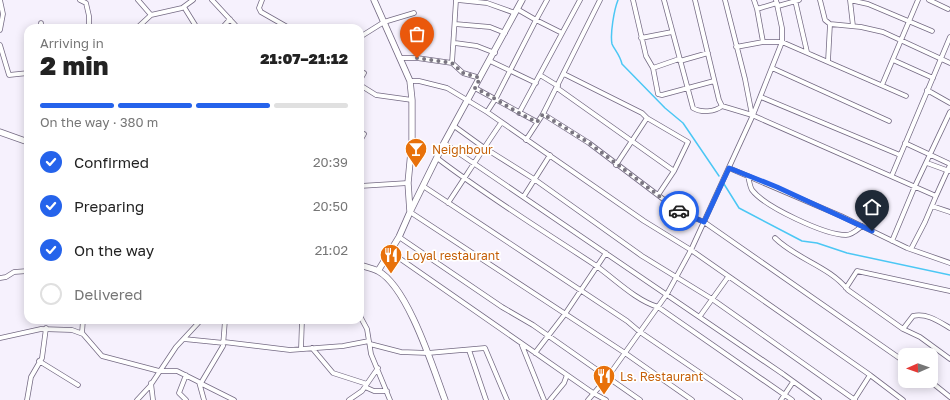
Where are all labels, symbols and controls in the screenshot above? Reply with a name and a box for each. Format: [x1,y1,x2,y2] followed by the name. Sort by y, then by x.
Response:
[400,17,434,58] pin
[406,23,428,45] icon: bag
[40,35,104,51] text: Arriving in
[260,49,348,67] text: 21:07–21:12
[40,50,108,81] text: 2 min
[40,114,158,130] text: On the way · 380 m
[403,136,429,169] bar icon: Neighbour
[432,142,493,157] place label: Neighbour
[40,151,62,173] icon: check
[74,153,149,171] text: Confirmed
[313,154,348,170] text: 20:39
[855,190,889,231] pin
[659,191,699,231] courier
[40,195,62,217] icon: check
[861,196,883,218] icon: home
[74,197,144,215] text: Preparing
[313,198,348,214] text: 20:50
[668,200,690,222] icon: car
[40,239,62,261] icon: check
[74,241,154,259] text: On the way
[315,242,348,258] text: 21:02
[378,242,404,275] restaurant icon: Loyal restaurant
[406,248,500,263] place label: Loyal restaurant
[74,285,142,303] text: Delivered
[898,348,938,388] north arrow
[898,348,938,388] map controls
[591,363,617,396] restaurant icon: Ls. Restaurant
[620,369,704,384] place label: Ls. Restaurant

